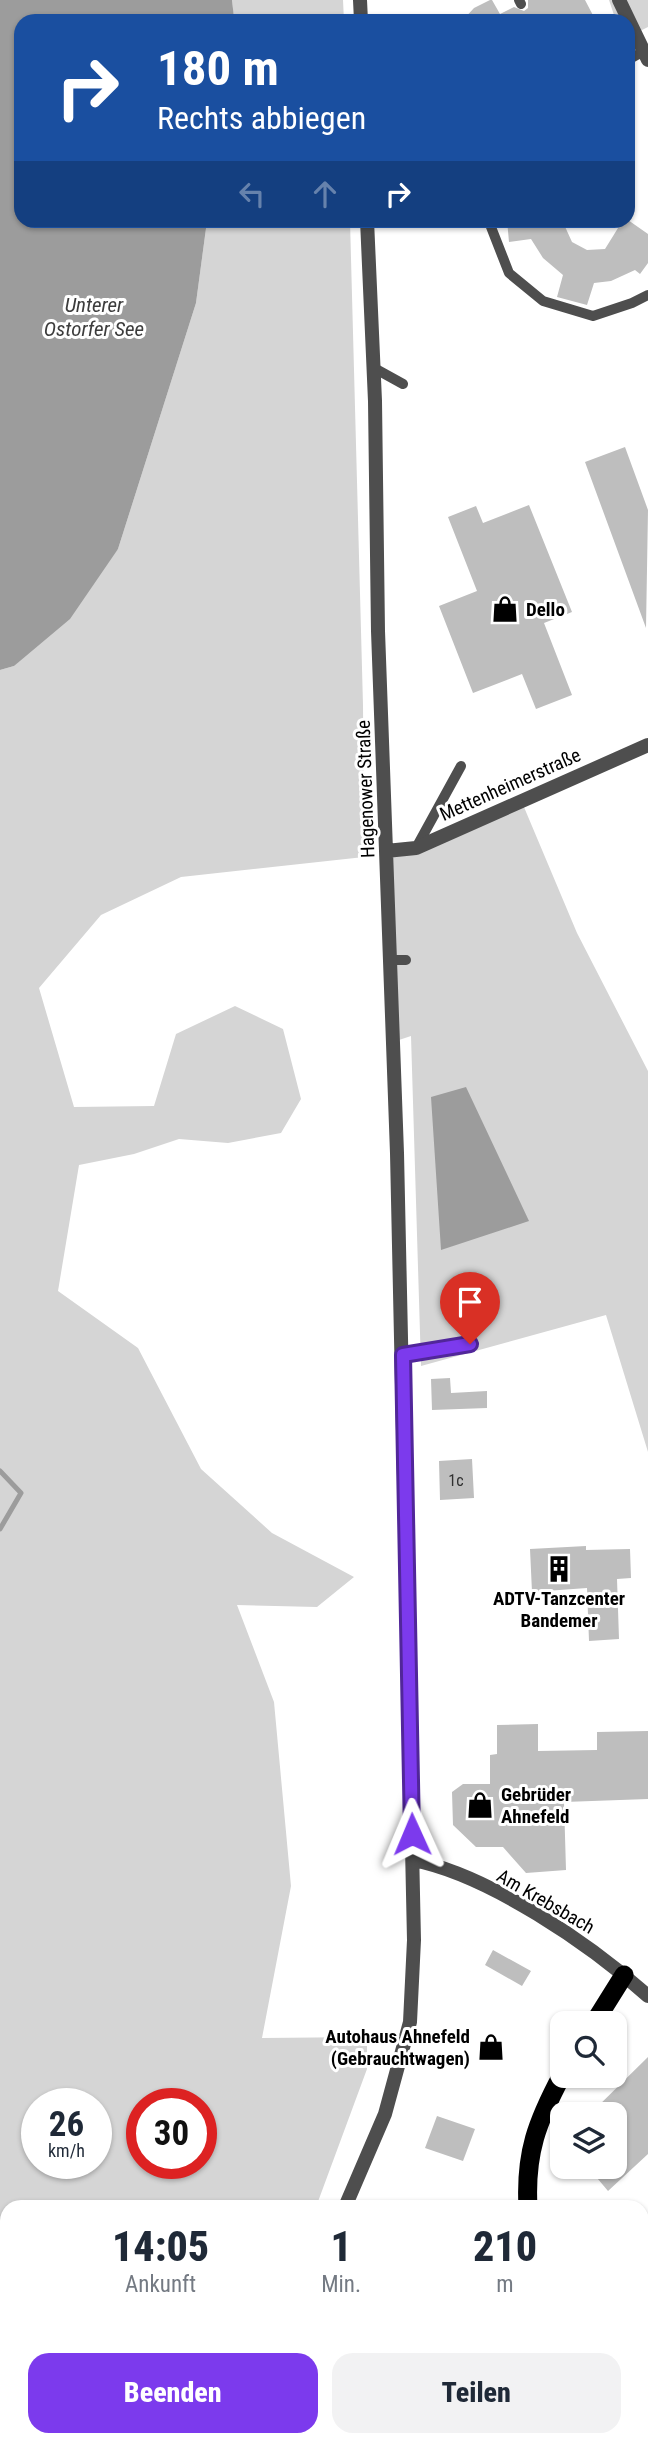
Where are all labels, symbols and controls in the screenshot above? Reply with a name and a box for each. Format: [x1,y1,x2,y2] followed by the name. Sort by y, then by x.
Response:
[157,40,279,97] text: 180 m
[42,42,133,133] icon: right
[157,99,366,137] text: Rechts abbiegen
[233,175,271,213] icon: left
[306,175,344,213] icon: ahead
[379,175,417,213] icon: right
[44,293,144,341] water label: Unterer Ostorfer See
[490,594,520,624] shop icon: Dello
[526,598,565,621] place label: Dello
[352,719,379,858] street label: Hagenower Straße
[436,743,584,826] street label: Mettenheimerstraße
[440,1272,500,1344] pin
[451,1283,489,1321] icon: arrive
[448,1471,464,1490] house number: 1c
[544,1554,574,1584] building icon: ADTV-Tanzcenter Bandemer
[493,1587,625,1632] place label: ADTV-Tanzcenter Bandemer
[501,1783,571,1828] place label: Gebrüder Ahnefeld
[465,1790,495,1820] shop icon: Gebrüder Ahnefeld
[375,1797,449,1871] position arrow
[493,1864,599,1939] street label: Am Krebsbach
[550,2011,627,2179] map controls
[550,2011,627,2088] button: search
[325,2025,470,2070] place label: Autohaus Ahnefeld (Gebrauchtwagen)
[476,2032,506,2062] shop icon: Autohaus Ahnefeld (Gebrauchtwagen)
[126,2088,217,2179] speed limit sign: 30
[550,2102,627,2179] button: layers
[49,2104,84,2145] text: 26
[48,2140,85,2161] text: km/h
[112,2222,209,2271] text: 14:05
[330,2222,352,2271] text: 1
[473,2222,537,2271] text: 210
[125,2271,196,2298] text: Ankunft
[321,2271,361,2298] text: Min.
[496,2271,514,2298] text: m
[28,2353,318,2433] button: Beenden
[332,2353,621,2433] button: Teilen

